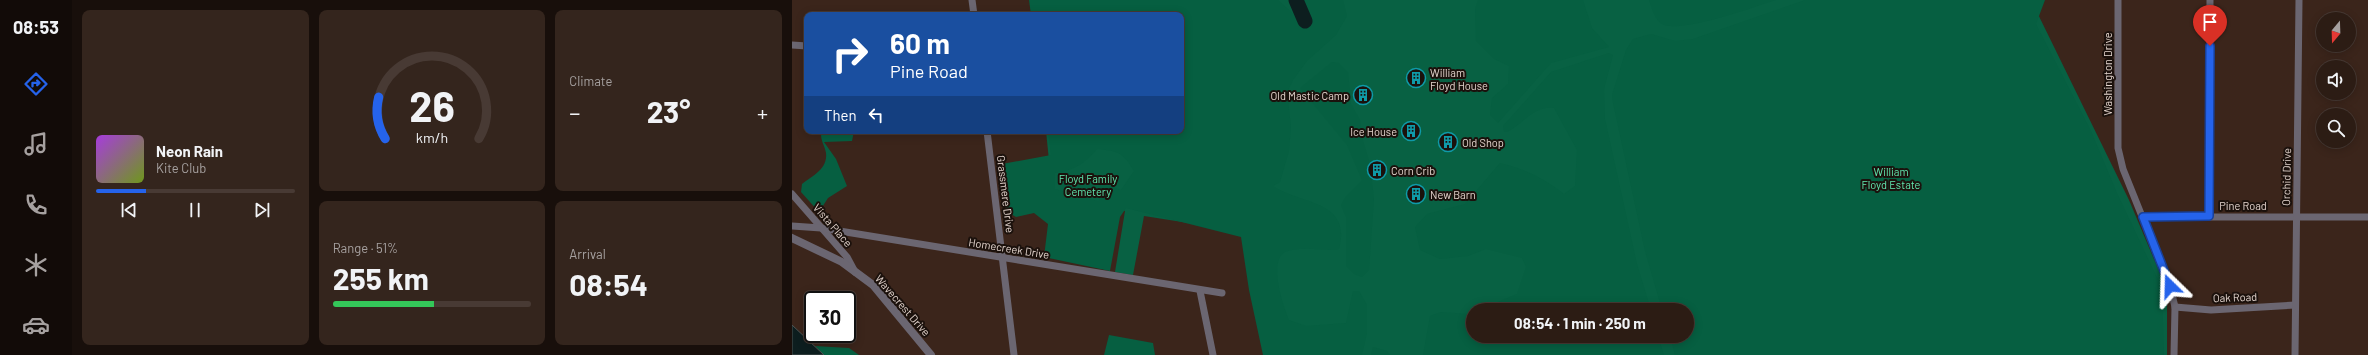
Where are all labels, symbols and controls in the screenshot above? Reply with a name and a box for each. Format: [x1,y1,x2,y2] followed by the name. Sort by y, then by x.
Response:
[2193,5,2227,46] pin
[2199,11,2221,33] icon: arrive
[2316,12,2356,52] north arrow
[2316,12,2356,148] map controls
[13,16,59,38] text: 08:53
[890,26,950,60] text: 60 m
[824,28,876,80] icon: right
[2101,32,2114,116] street label: Washington Drive
[890,60,968,82] text: Pine Road
[2316,60,2356,100] button: sound
[1430,66,1488,92] place label: William Floyd House
[1405,67,1427,89] building icon: William Floyd House
[22,70,50,98] icon: directions
[569,73,612,89] text: Climate
[409,79,455,129] text: 26
[1352,84,1374,106] building icon: Old Mastic Camp
[1271,89,1349,102] place label: Old Mastic Camp
[647,93,691,129] text: 23°
[569,99,580,125] text: −
[757,99,768,125] text: +
[865,104,887,126] icon: left
[824,106,857,124] text: Then
[2316,108,2356,148] button: search
[1400,120,1422,142] building icon: Ice House
[1350,125,1397,138] place label: Ice House
[416,128,448,145] text: km/h
[22,130,50,158] icon: music
[1437,131,1459,153] building icon: Old Shop
[1462,136,1504,149] place label: Old Shop
[156,142,223,160] text: Neon Rain
[2279,148,2293,206] street label: Orchid Drive
[995,154,1017,234] street label: Grassmere Drive
[1366,159,1388,181] building icon: Corn Crib
[156,160,206,176] text: Kite Club
[1391,164,1435,177] place label: Corn Crib
[1862,165,1921,191] park label: William Floyd Estate
[1059,172,1117,198] park label: Floyd Family Cemetery
[1405,183,1427,205] building icon: New Barn
[1430,188,1476,201] place label: New Barn
[22,191,50,219] icon: phone
[118,199,140,221] icon: previous
[184,199,206,221] icon: pause
[251,199,273,221] icon: next
[2219,199,2267,212] street label: Pine Road
[811,201,855,249] street label: Vista Place
[968,235,1050,261] street label: Homecreek Drive
[333,240,398,256] text: Range · 51%
[569,246,606,262] text: Arrival
[22,251,50,279] icon: climate
[333,260,429,296] text: 255 km
[2149,265,2191,307] position arrow
[569,266,648,302] text: 08:54
[873,272,933,338] street label: Wavecrest Drive
[2213,290,2257,304] street label: Oak Road
[804,291,856,343] speed limit sign: 30
[22,311,50,339] icon: car
[1514,314,1646,332] text: 08:54 · 1 min · 250 m

